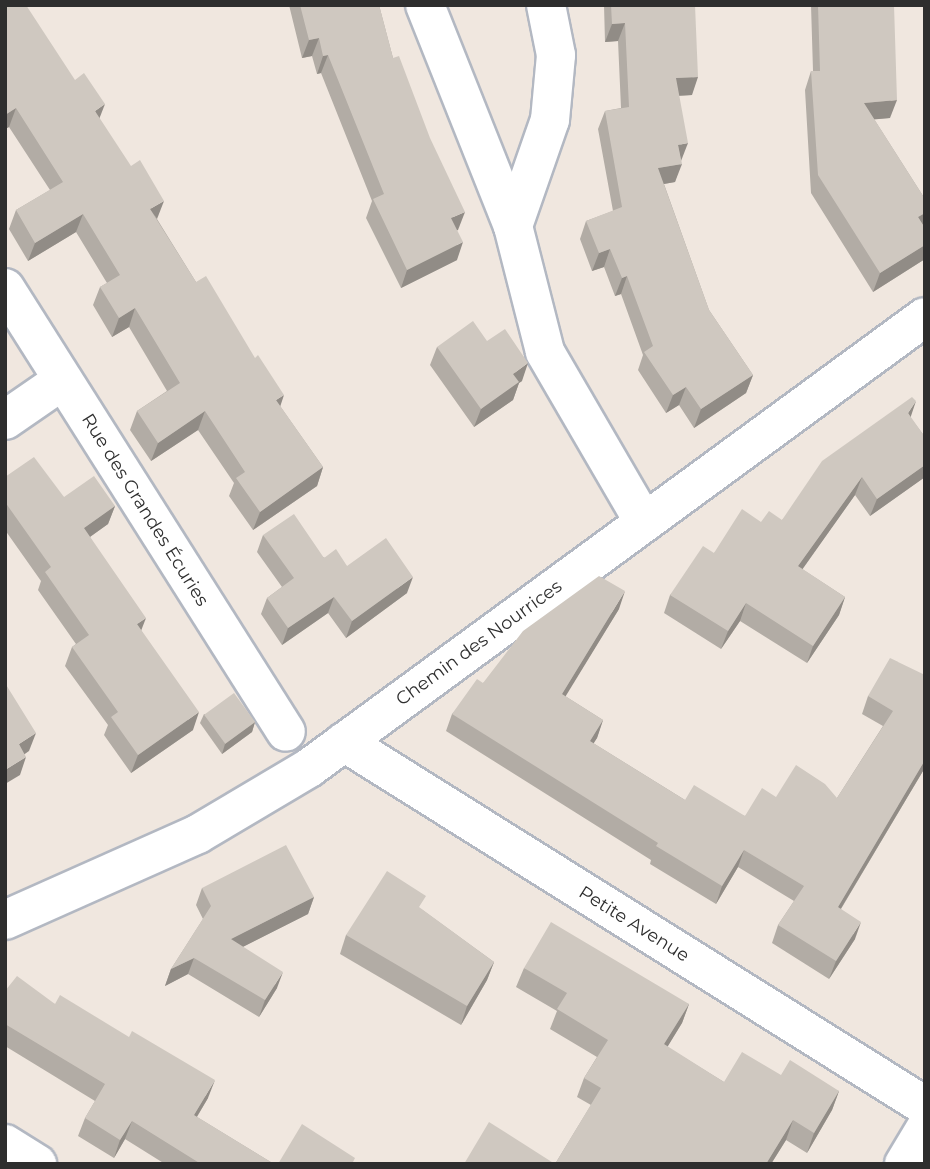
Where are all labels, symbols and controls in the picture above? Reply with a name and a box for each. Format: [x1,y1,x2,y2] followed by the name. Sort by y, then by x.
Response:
[77,410,213,610] street label: Rue des Grandes Écuries
[392,576,566,710] street label: Chemin des Nourrices
[575,881,693,967] street label: Petite Avenue

